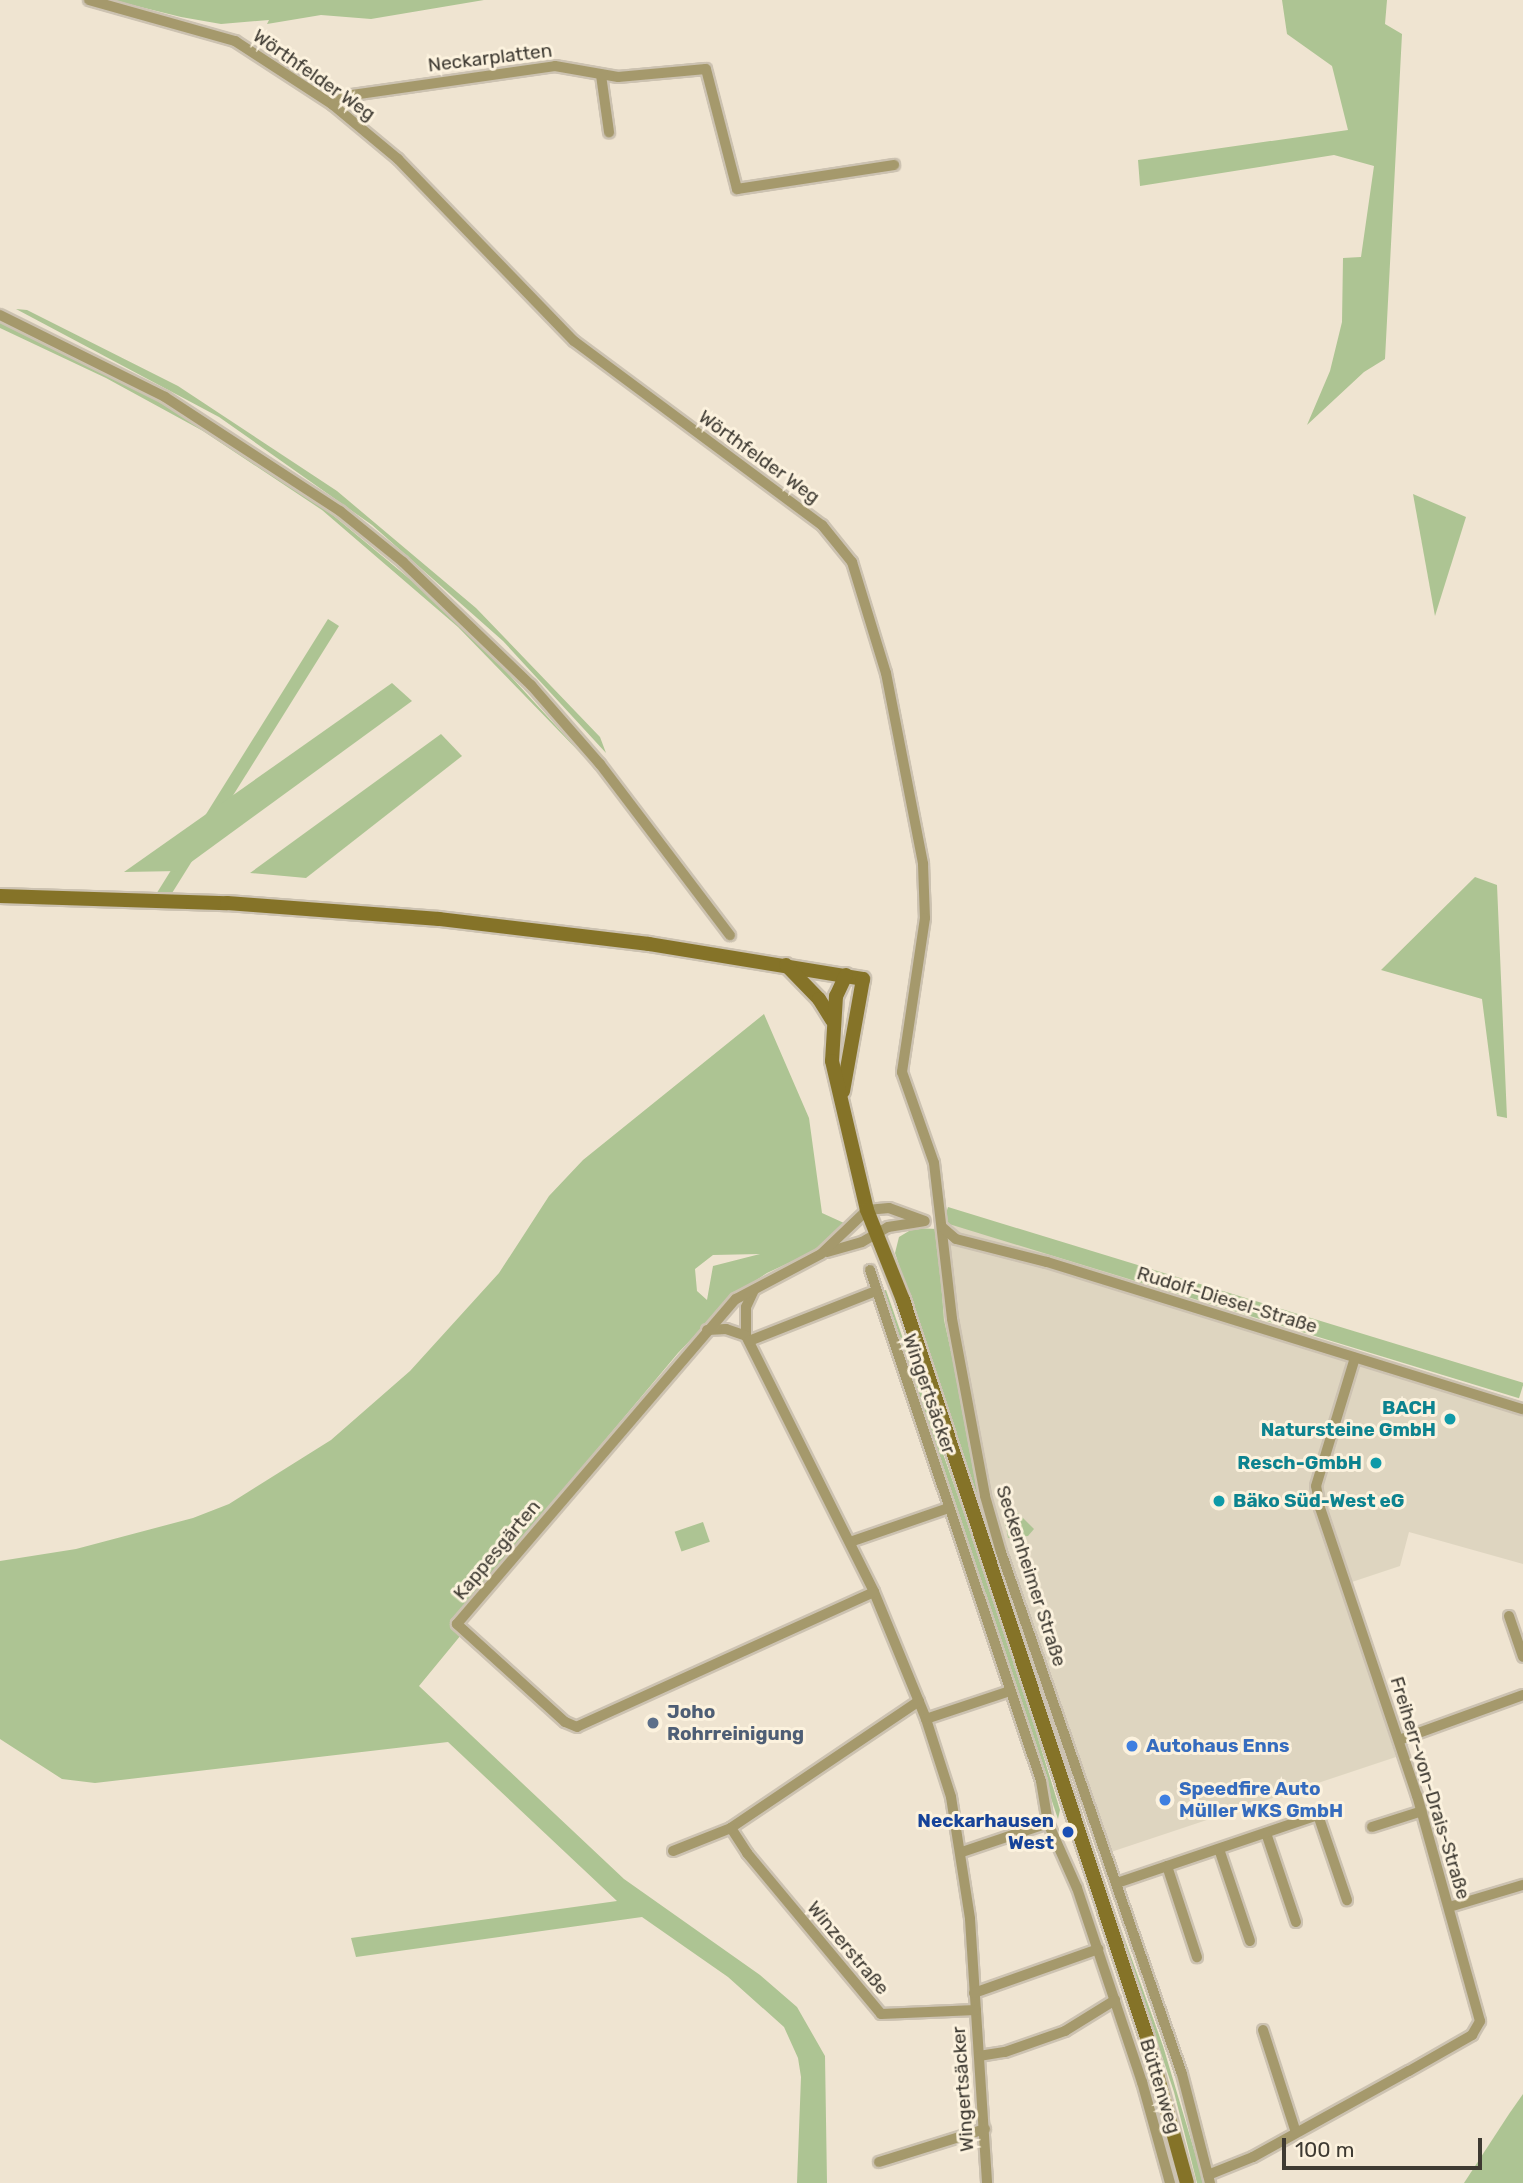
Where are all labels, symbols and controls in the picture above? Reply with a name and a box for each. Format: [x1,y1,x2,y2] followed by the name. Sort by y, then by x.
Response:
[248,24,380,126] street label: Wörthfelder Weg
[427,39,553,77] street label: Neckarplatten
[694,405,824,509] street label: Wörthfelder Weg
[1134,1262,1320,1338] street label: Rudolf-Diesel-Straße
[898,1331,960,1457] street label: Wingertsäcker
[1261,1397,1436,1441] place label: BACH Natursteine GmbH
[1442,1411,1458,1427] marker: BACH Natursteine GmbH
[1237,1452,1362,1474] place label: Resch-GmbH
[1368,1455,1384,1471] marker: Resch-GmbH
[991,1482,1071,1670] street label: Seckenheimer Straße
[1233,1490,1405,1512] place label: Bäko Süd-West eG
[1211,1493,1227,1509] marker: Bäko Süd-West eG
[449,1495,545,1605] street label: Kappesgärten
[1385,1674,1475,1902] street label: Freiherr-von-Drais-Straße
[667,1701,804,1745] place label: Joho Rohrreinigung
[645,1715,661,1731] marker: Joho Rohrreinigung
[1146,1735,1290,1757] place label: Autohaus Enns
[1124,1738,1140,1754] marker: Autohaus Enns
[1179,1778,1344,1822] place label: Speedfire Auto Müller WKS GmbH
[1157,1792,1173,1808] marker: Speedfire Auto Müller WKS GmbH
[917,1810,1054,1854] place label: Neckarhausen West
[1060,1824,1076,1840] marker: Neckarhausen West
[802,1897,894,1999] street label: Winzerstraße
[947,2025,979,2153] street label: Wingertsäcker
[1135,2036,1185,2136] street label: Büttenweg
[1285,2124,1484,2168] scale bar
[1295,2137,1354,2162] text: 100 m

